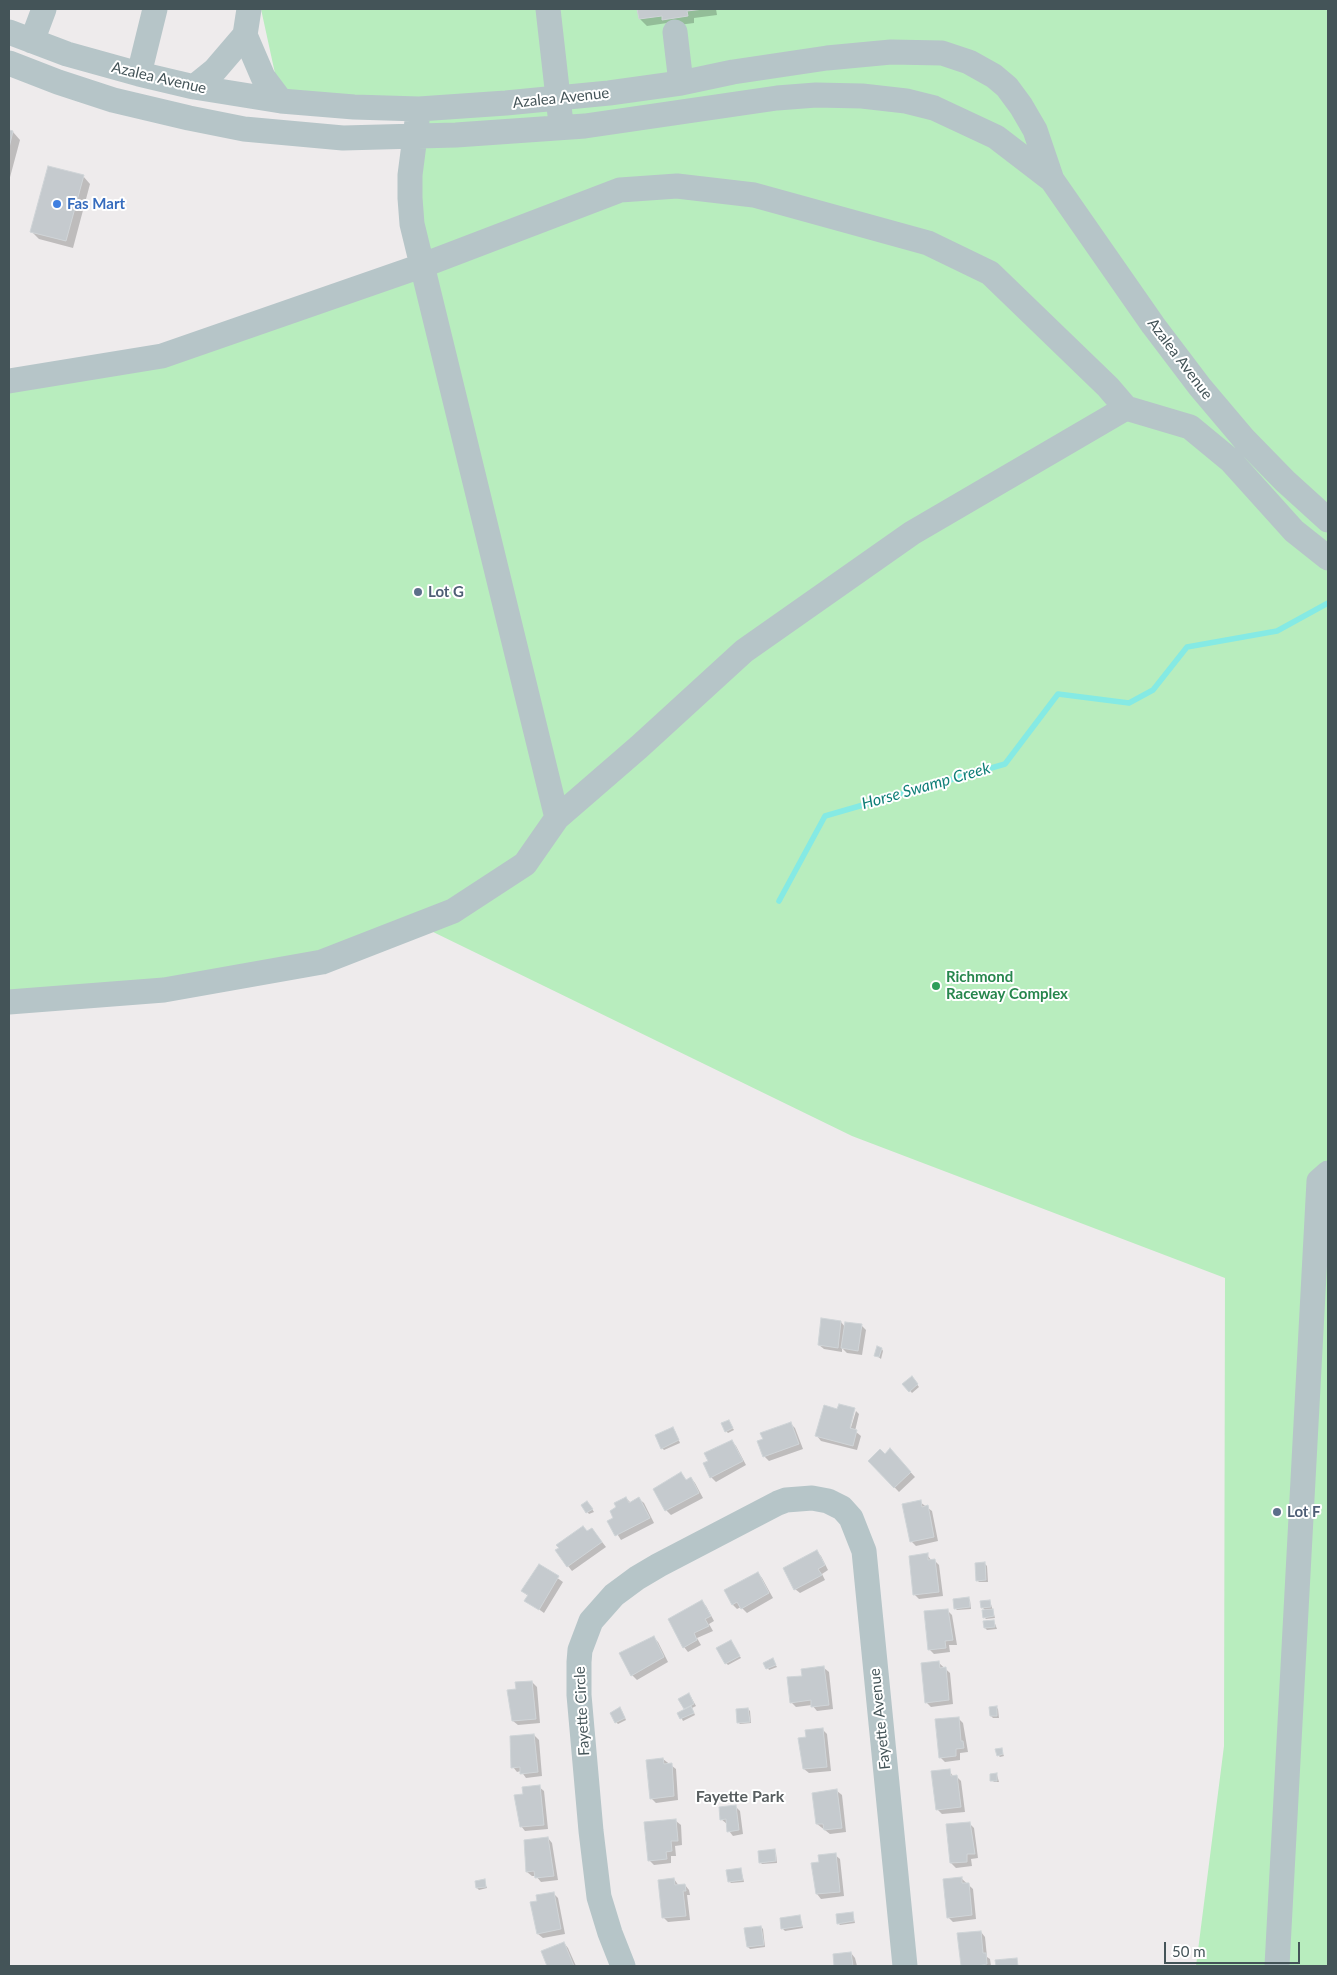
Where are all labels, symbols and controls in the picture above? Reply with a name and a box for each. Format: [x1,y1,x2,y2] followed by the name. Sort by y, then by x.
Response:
[110,58,208,98] street label: Azalea Avenue
[512,84,610,112] street label: Azalea Avenue
[67,195,125,213] place label: Fas Mart
[51,198,63,210] marker: Fas Mart
[1144,315,1216,403] street label: Azalea Avenue
[428,583,464,601] place label: Lot G
[412,586,424,598] marker: Lot G
[860,758,992,814] water label: Horse Swamp Creek
[946,968,1068,1003] place label: Richmond Raceway Complex
[930,980,942,992] marker: Richmond Raceway Complex
[1287,1503,1321,1521] place label: Lot F
[1271,1506,1283,1518] marker: Lot F
[571,1666,593,1756] street label: Fayette Circle
[866,1667,894,1771] street label: Fayette Avenue
[696,1787,784,1807] district label: Fayette Park
[1167,1932,1303,1964] scale bar
[1172,1942,1206,1960] text: 50 m

